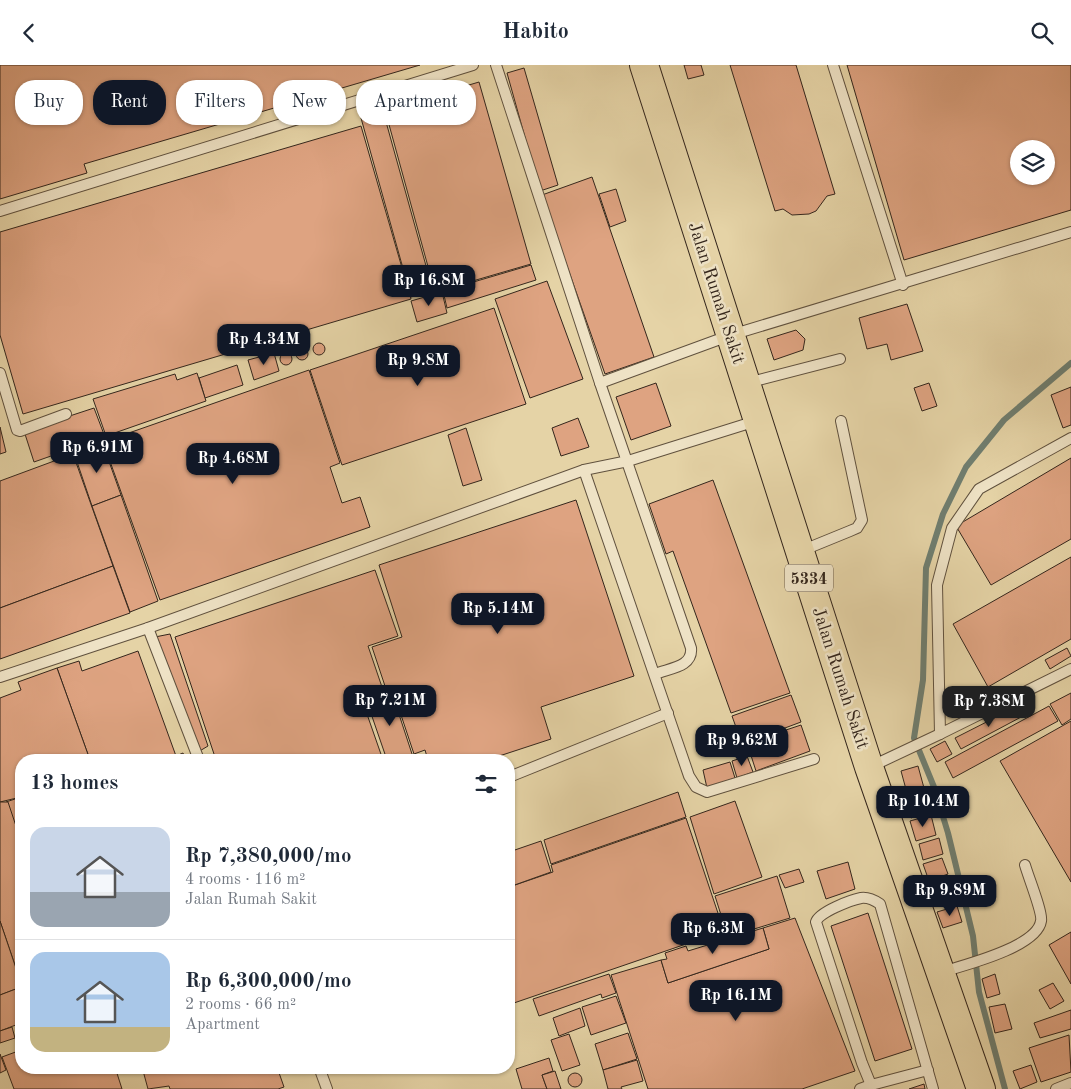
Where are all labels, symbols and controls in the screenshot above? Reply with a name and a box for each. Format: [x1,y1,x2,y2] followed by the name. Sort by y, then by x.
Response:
[15,19,43,47] icon: back
[1028,19,1056,47] icon: search
[502,21,569,43] text: Habito
[15,80,83,125] chip: Buy
[93,80,166,125] chip: Rent
[176,80,263,125] chip: Filters
[273,80,346,125] chip: New
[356,80,476,125] chip: Apartment
[1010,140,1055,185] map controls
[1010,140,1055,185] button: layers
[685,220,748,367] street label: Jalan Rumah Sakit
[377,265,481,307] pin: Rp 16.8M
[393,273,465,289] text: Rp 16.8M
[212,323,316,366] pin: Rp 4.34M
[228,332,300,348] text: Rp 4.34M
[372,345,464,387] pin: Rp 9.8M
[387,353,449,369] text: Rp 9.8M
[45,431,149,474] pin: Rp 6.91M
[61,440,133,456] text: Rp 6.91M
[181,443,285,485] pin: Rp 4.68M
[197,451,269,467] text: Rp 4.68M
[785,564,833,591] road number: 5334
[446,593,550,635] pin: Rp 5.14M
[462,601,534,617] text: Rp 5.14M
[809,605,872,752] street label: Jalan Rumah Sakit
[338,685,442,727] pin: Rp 7.21M
[937,685,1041,728] pin: Rp 7.38M
[354,693,426,709] text: Rp 7.21M
[953,694,1025,710] text: Rp 7.38M
[690,725,794,767] pin: Rp 9.62M
[706,733,778,749] text: Rp 9.62M
[472,770,500,798] icon: filters
[30,773,118,794] text: 13 homes
[871,785,975,828] pin: Rp 10.4M
[887,794,959,810] text: Rp 10.4M
[185,846,352,867] text: Rp 7,380,000/mo
[70,847,130,907] icon: home
[185,872,305,888] text: 4 rooms · 116 m²
[898,875,1002,917] pin: Rp 9.89M
[914,883,986,899] text: Rp 9.89M
[185,892,317,908] text: Jalan Rumah Sakit
[667,913,759,955] pin: Rp 6.3M
[682,921,744,937] text: Rp 6.3M
[185,971,352,992] text: Rp 6,300,000/mo
[70,972,130,1032] icon: home
[684,979,788,1022] pin: Rp 16.1M
[700,988,772,1004] text: Rp 16.1M
[185,997,296,1013] text: 2 rooms · 66 m²
[185,1017,260,1033] text: Apartment

